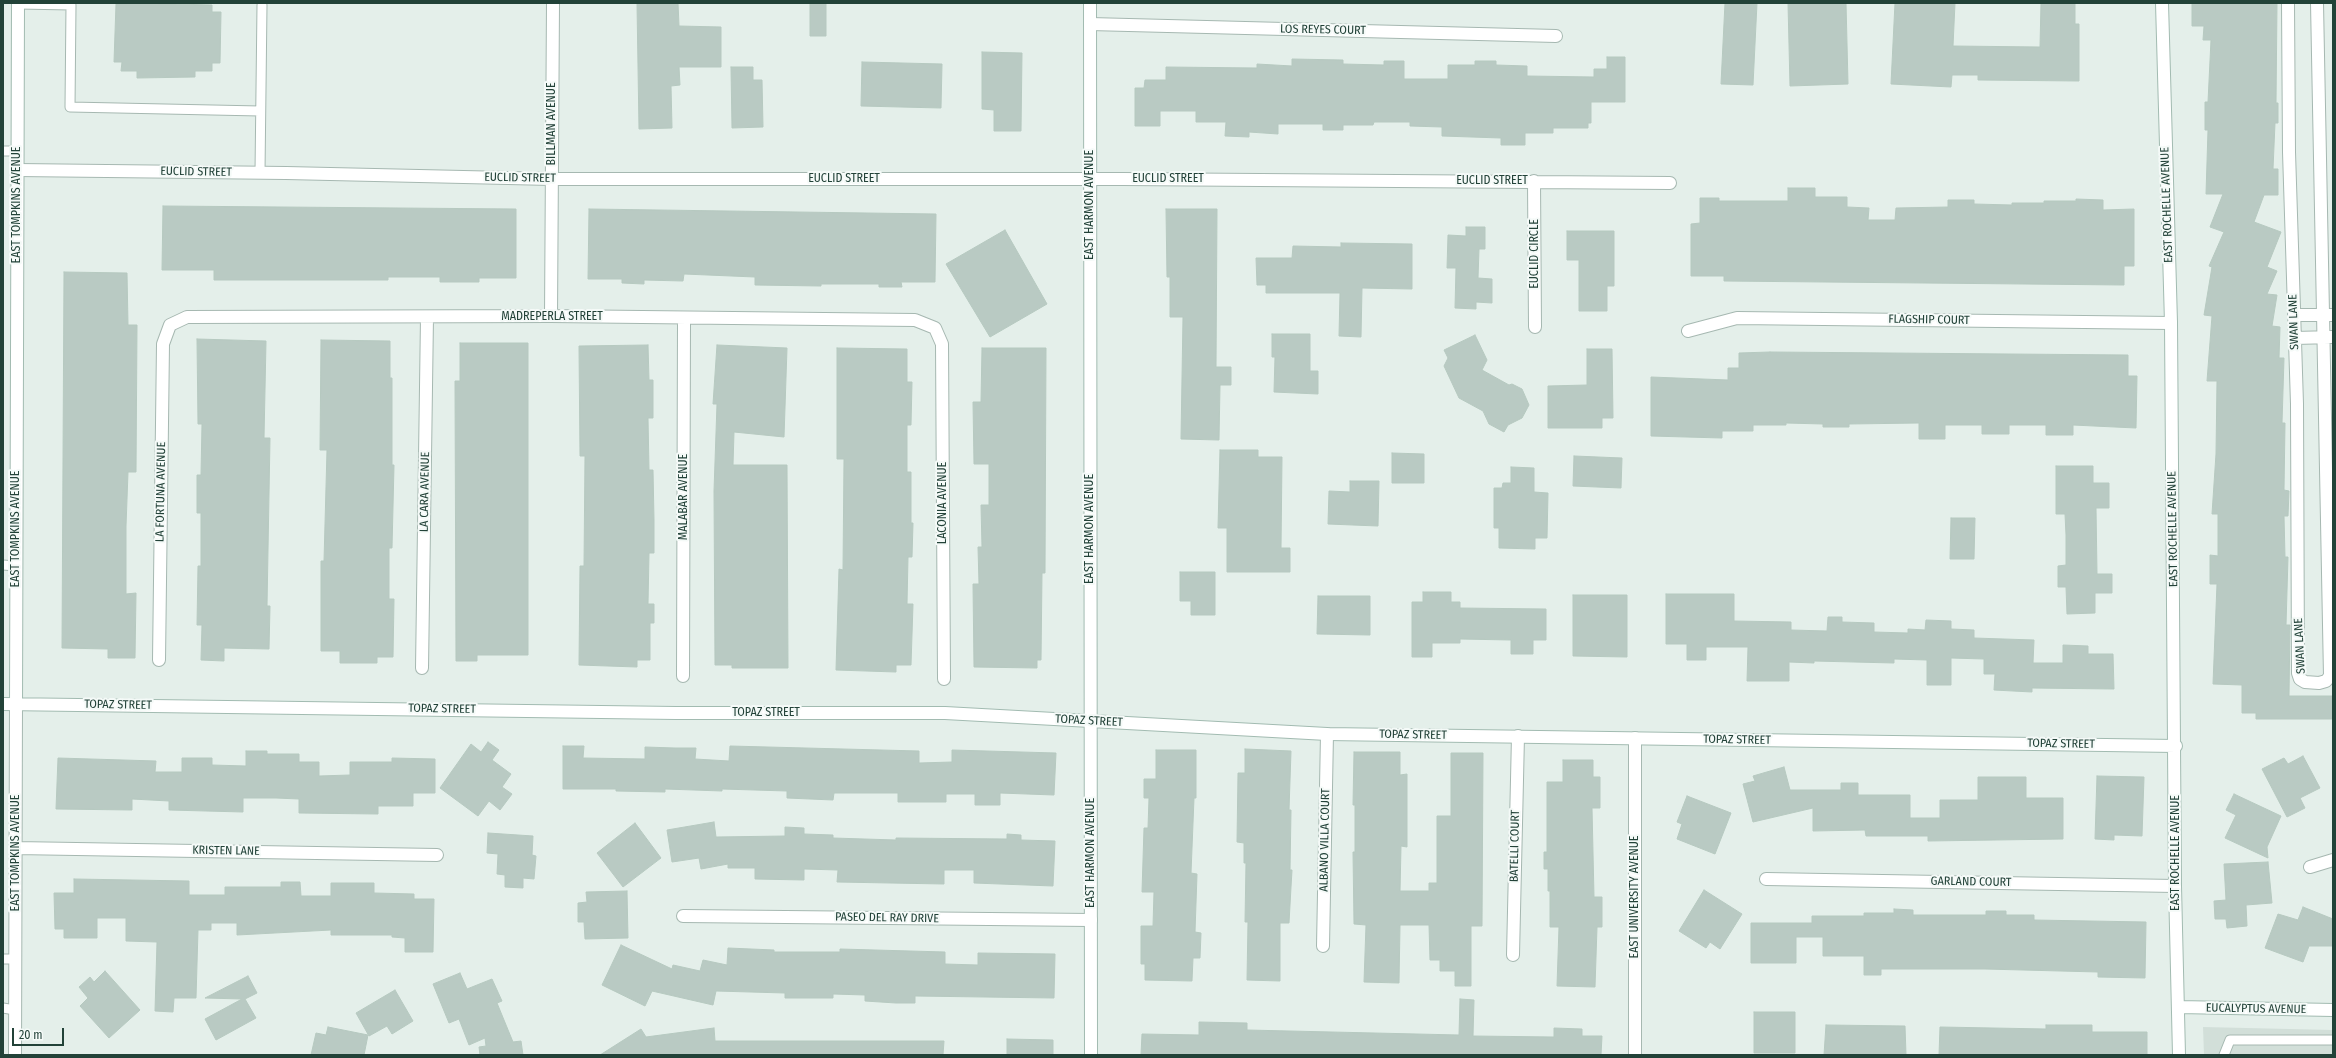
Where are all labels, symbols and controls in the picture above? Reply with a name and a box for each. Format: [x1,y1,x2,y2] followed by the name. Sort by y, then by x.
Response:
[1280,22,1366,38] street label: LOS REYES COURT
[545,82,559,166] street label: BILLMAN AVENUE
[10,147,24,263] street label: EAST TOMPKINS AVENUE
[2158,147,2176,263] street label: EAST ROCHELLE AVENUE
[1083,150,1097,260] street label: EAST HARMON AVENUE
[160,164,232,180] street label: EUCLID STREET
[484,170,556,186] street label: EUCLID STREET
[808,172,880,186] street label: EUCLID STREET
[1132,172,1204,186] street label: EUCLID STREET
[1456,174,1528,188] street label: EUCLID STREET
[1528,219,1542,289] street label: EUCLID CIRCLE
[2286,294,2302,350] street label: SWAN LANE
[501,310,603,324] street label: MADREPERLA STREET
[1888,312,1970,328] street label: FLAGSHIP COURT
[153,442,169,542] street label: LA FORTUNA AVENUE
[417,452,433,532] street label: LA CARA AVENUE
[677,454,691,540] street label: MALABAR AVENUE
[936,462,950,544] street label: LACONIA AVENUE
[9,471,23,587] street label: EAST TOMPKINS AVENUE
[2165,471,2181,587] street label: EAST ROCHELLE AVENUE
[1083,474,1097,584] street label: EAST HARMON AVENUE
[2291,618,2309,674] street label: SWAN LANE
[84,697,152,713] street label: TOPAZ STREET
[408,701,476,717] street label: TOPAZ STREET
[732,706,800,720] street label: TOPAZ STREET
[1055,712,1123,730] street label: TOPAZ STREET
[1379,727,1447,743] street label: TOPAZ STREET
[1703,732,1771,748] street label: TOPAZ STREET
[2027,736,2095,752] street label: TOPAZ STREET
[1317,788,1333,892] street label: ALBANO VILLA COURT
[9,795,23,911] street label: EAST TOMPKINS AVENUE
[2169,795,2183,911] street label: EAST ROCHELLE AVENUE
[1084,798,1098,908] street label: EAST HARMON AVENUE
[1507,810,1523,882] street label: BATELLI COURT
[1628,836,1642,958] street label: EAST UNIVERSITY AVENUE
[192,843,260,859] street label: KRISTEN LANE
[1931,874,2011,890] street label: GARLAND COURT
[835,910,939,926] street label: PASEO DEL RAY DRIVE
[2206,1001,2306,1017] street label: EUCALYPTUS AVENUE
[14,1020,66,1046] scale bar
[19,1028,43,1042] text: 20 m

